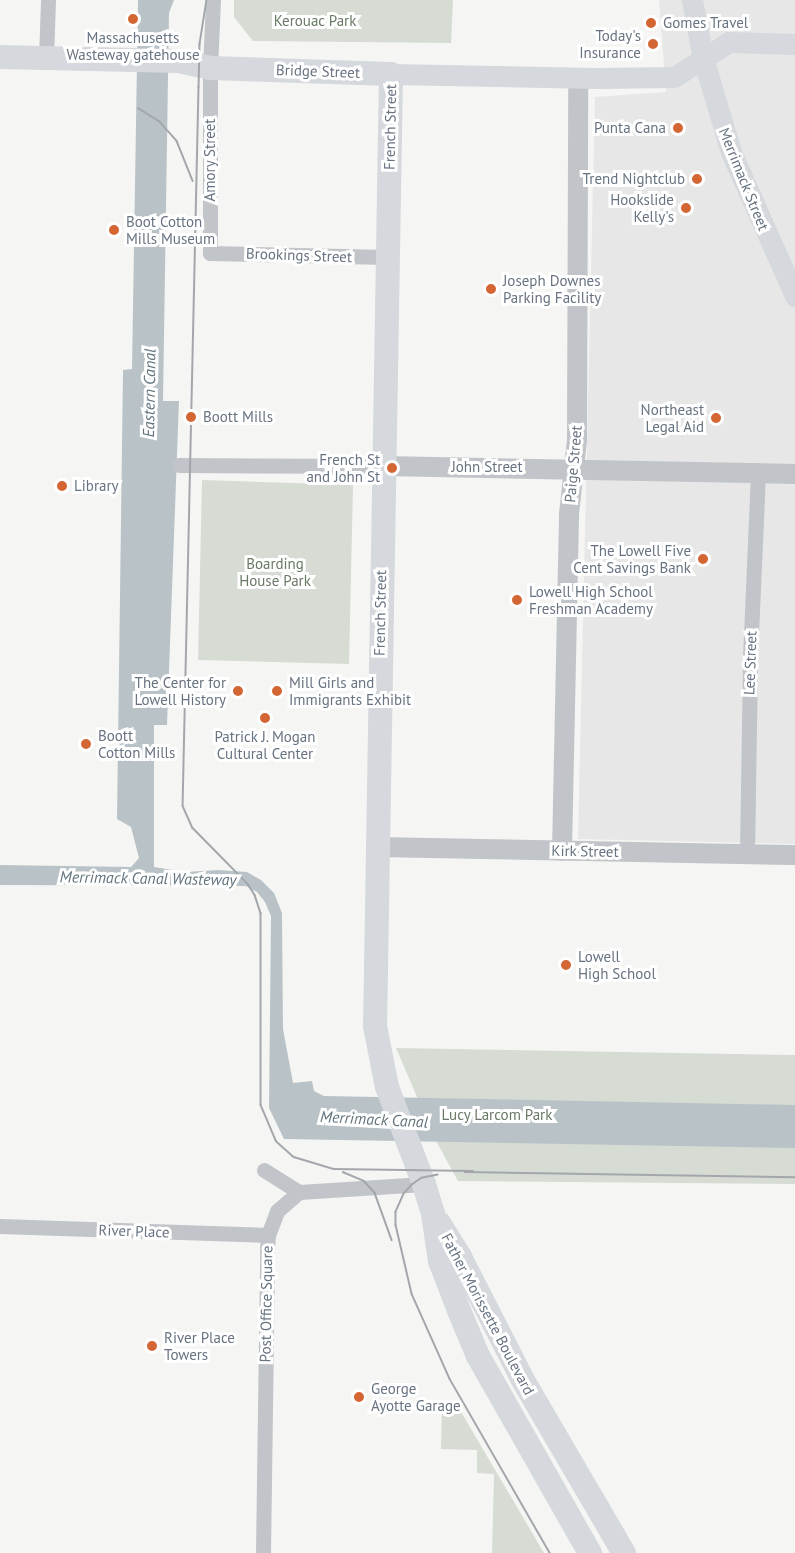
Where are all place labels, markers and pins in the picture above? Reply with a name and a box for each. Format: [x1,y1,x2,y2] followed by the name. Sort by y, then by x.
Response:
[126,12,140,26] marker: Massachusetts Wasteway gatehouse
[663,14,749,32] place label: Gomes Travel
[644,16,658,30] marker: Gomes Travel
[579,26,641,61] place label: Today's Insurance
[66,28,200,63] place label: Massachusetts Wasteway gatehouse
[646,37,660,51] marker: Today's Insurance
[594,119,666,137] place label: Punta Cana
[671,121,685,135] marker: Punta Cana
[583,170,685,188] place label: Trend Nightclub
[690,172,704,186] marker: Trend Nightclub
[610,190,674,225] place label: Hookslide Kelly's
[679,201,693,215] marker: Hookslide Kelly's
[126,212,215,247] place label: Boot Cotton Mills Museum
[107,223,121,237] marker: Boot Cotton Mills Museum
[503,271,601,306] place label: Joseph Downes Parking Facility
[484,282,498,296] marker: Joseph Downes Parking Facility
[641,400,704,435] place label: Northeast Legal Aid
[203,408,273,426] place label: Boott Mills
[184,410,198,424] marker: Boott Mills
[709,411,723,425] marker: Northeast Legal Aid
[306,450,380,485] place label: French St and John St
[385,461,399,475] marker: French St and John St
[74,477,119,495] place label: Library
[55,479,69,493] marker: Library
[573,541,691,576] place label: The Lowell Five Cent Savings Bank
[696,552,710,566] marker: The Lowell Five Cent Savings Bank
[529,582,653,617] place label: Lowell High School Freshman Academy
[510,593,524,607] marker: Lowell High School Freshman Academy
[135,673,226,708] place label: The Center for Lowell History
[289,673,411,708] place label: Mill Girls and Immigrants Exhibit
[231,684,245,698] marker: The Center for Lowell History
[270,684,284,698] marker: Mill Girls and Immigrants Exhibit
[258,711,272,725] marker: Patrick J. Mogan Cultural Center
[98,726,175,761] place label: Boott Cotton Mills
[214,727,316,762] place label: Patrick J. Mogan Cultural Center
[79,737,93,751] marker: Boott Cotton Mills
[578,947,656,982] place label: Lowell High School
[559,958,573,972] marker: Lowell High School
[164,1328,235,1363] place label: River Place Towers
[145,1339,159,1353] marker: River Place Towers
[371,1379,461,1414] place label: George Ayotte Garage
[352,1390,366,1404] marker: George Ayotte Garage

